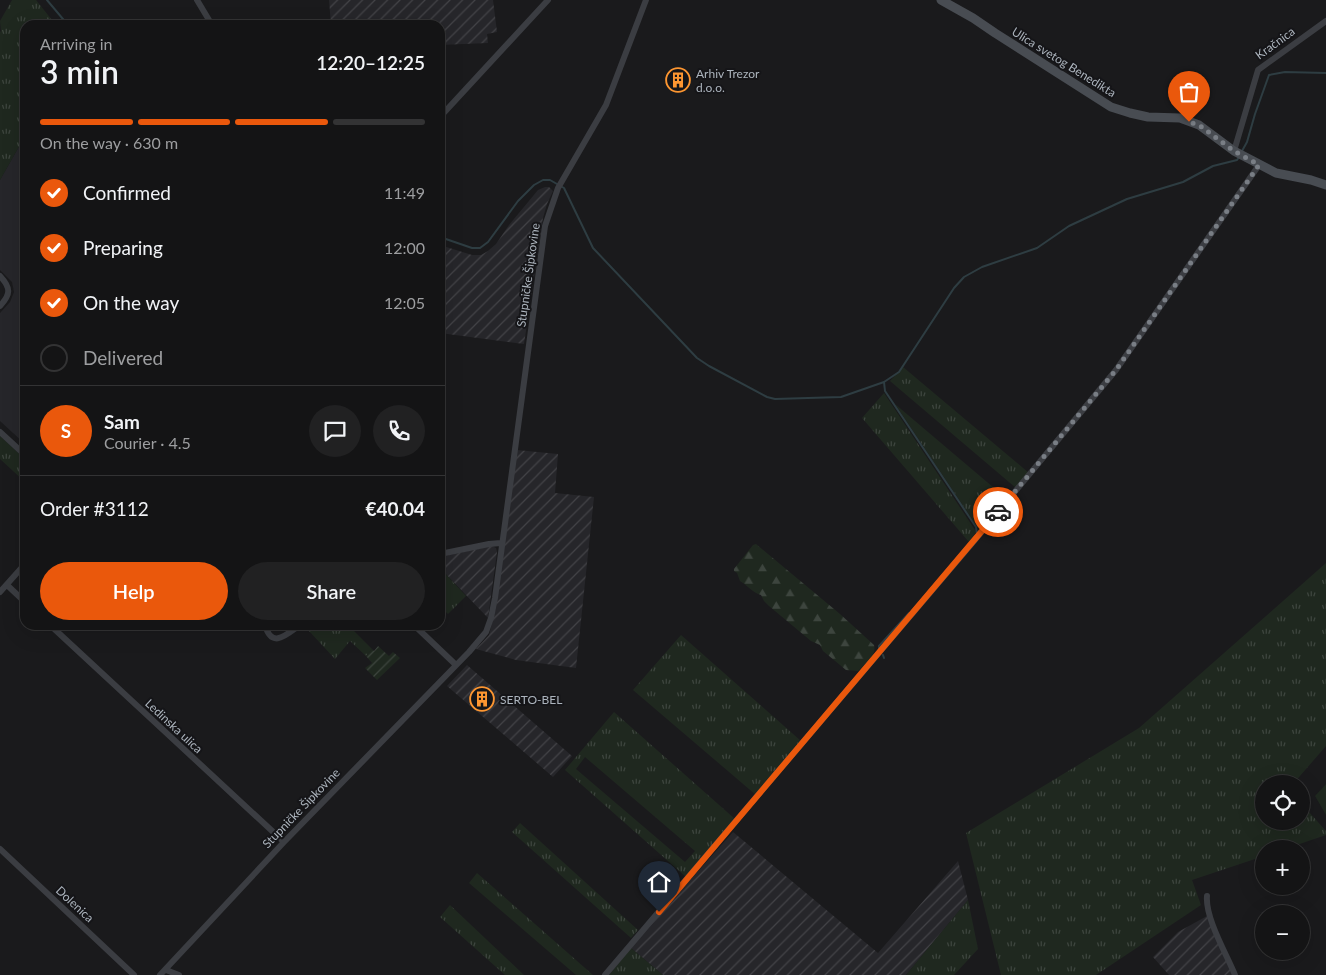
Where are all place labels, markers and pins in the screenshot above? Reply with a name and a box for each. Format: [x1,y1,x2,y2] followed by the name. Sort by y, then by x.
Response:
[696,66,760,95] place label: Arhiv Trezor d.o.o.
[665,67,691,93] building icon: Arhiv Trezor d.o.o.
[1168,71,1210,122] pin
[469,686,495,712] building icon: SERTO-BEL
[500,692,562,707] place label: SERTO-BEL
[638,861,680,912] pin

